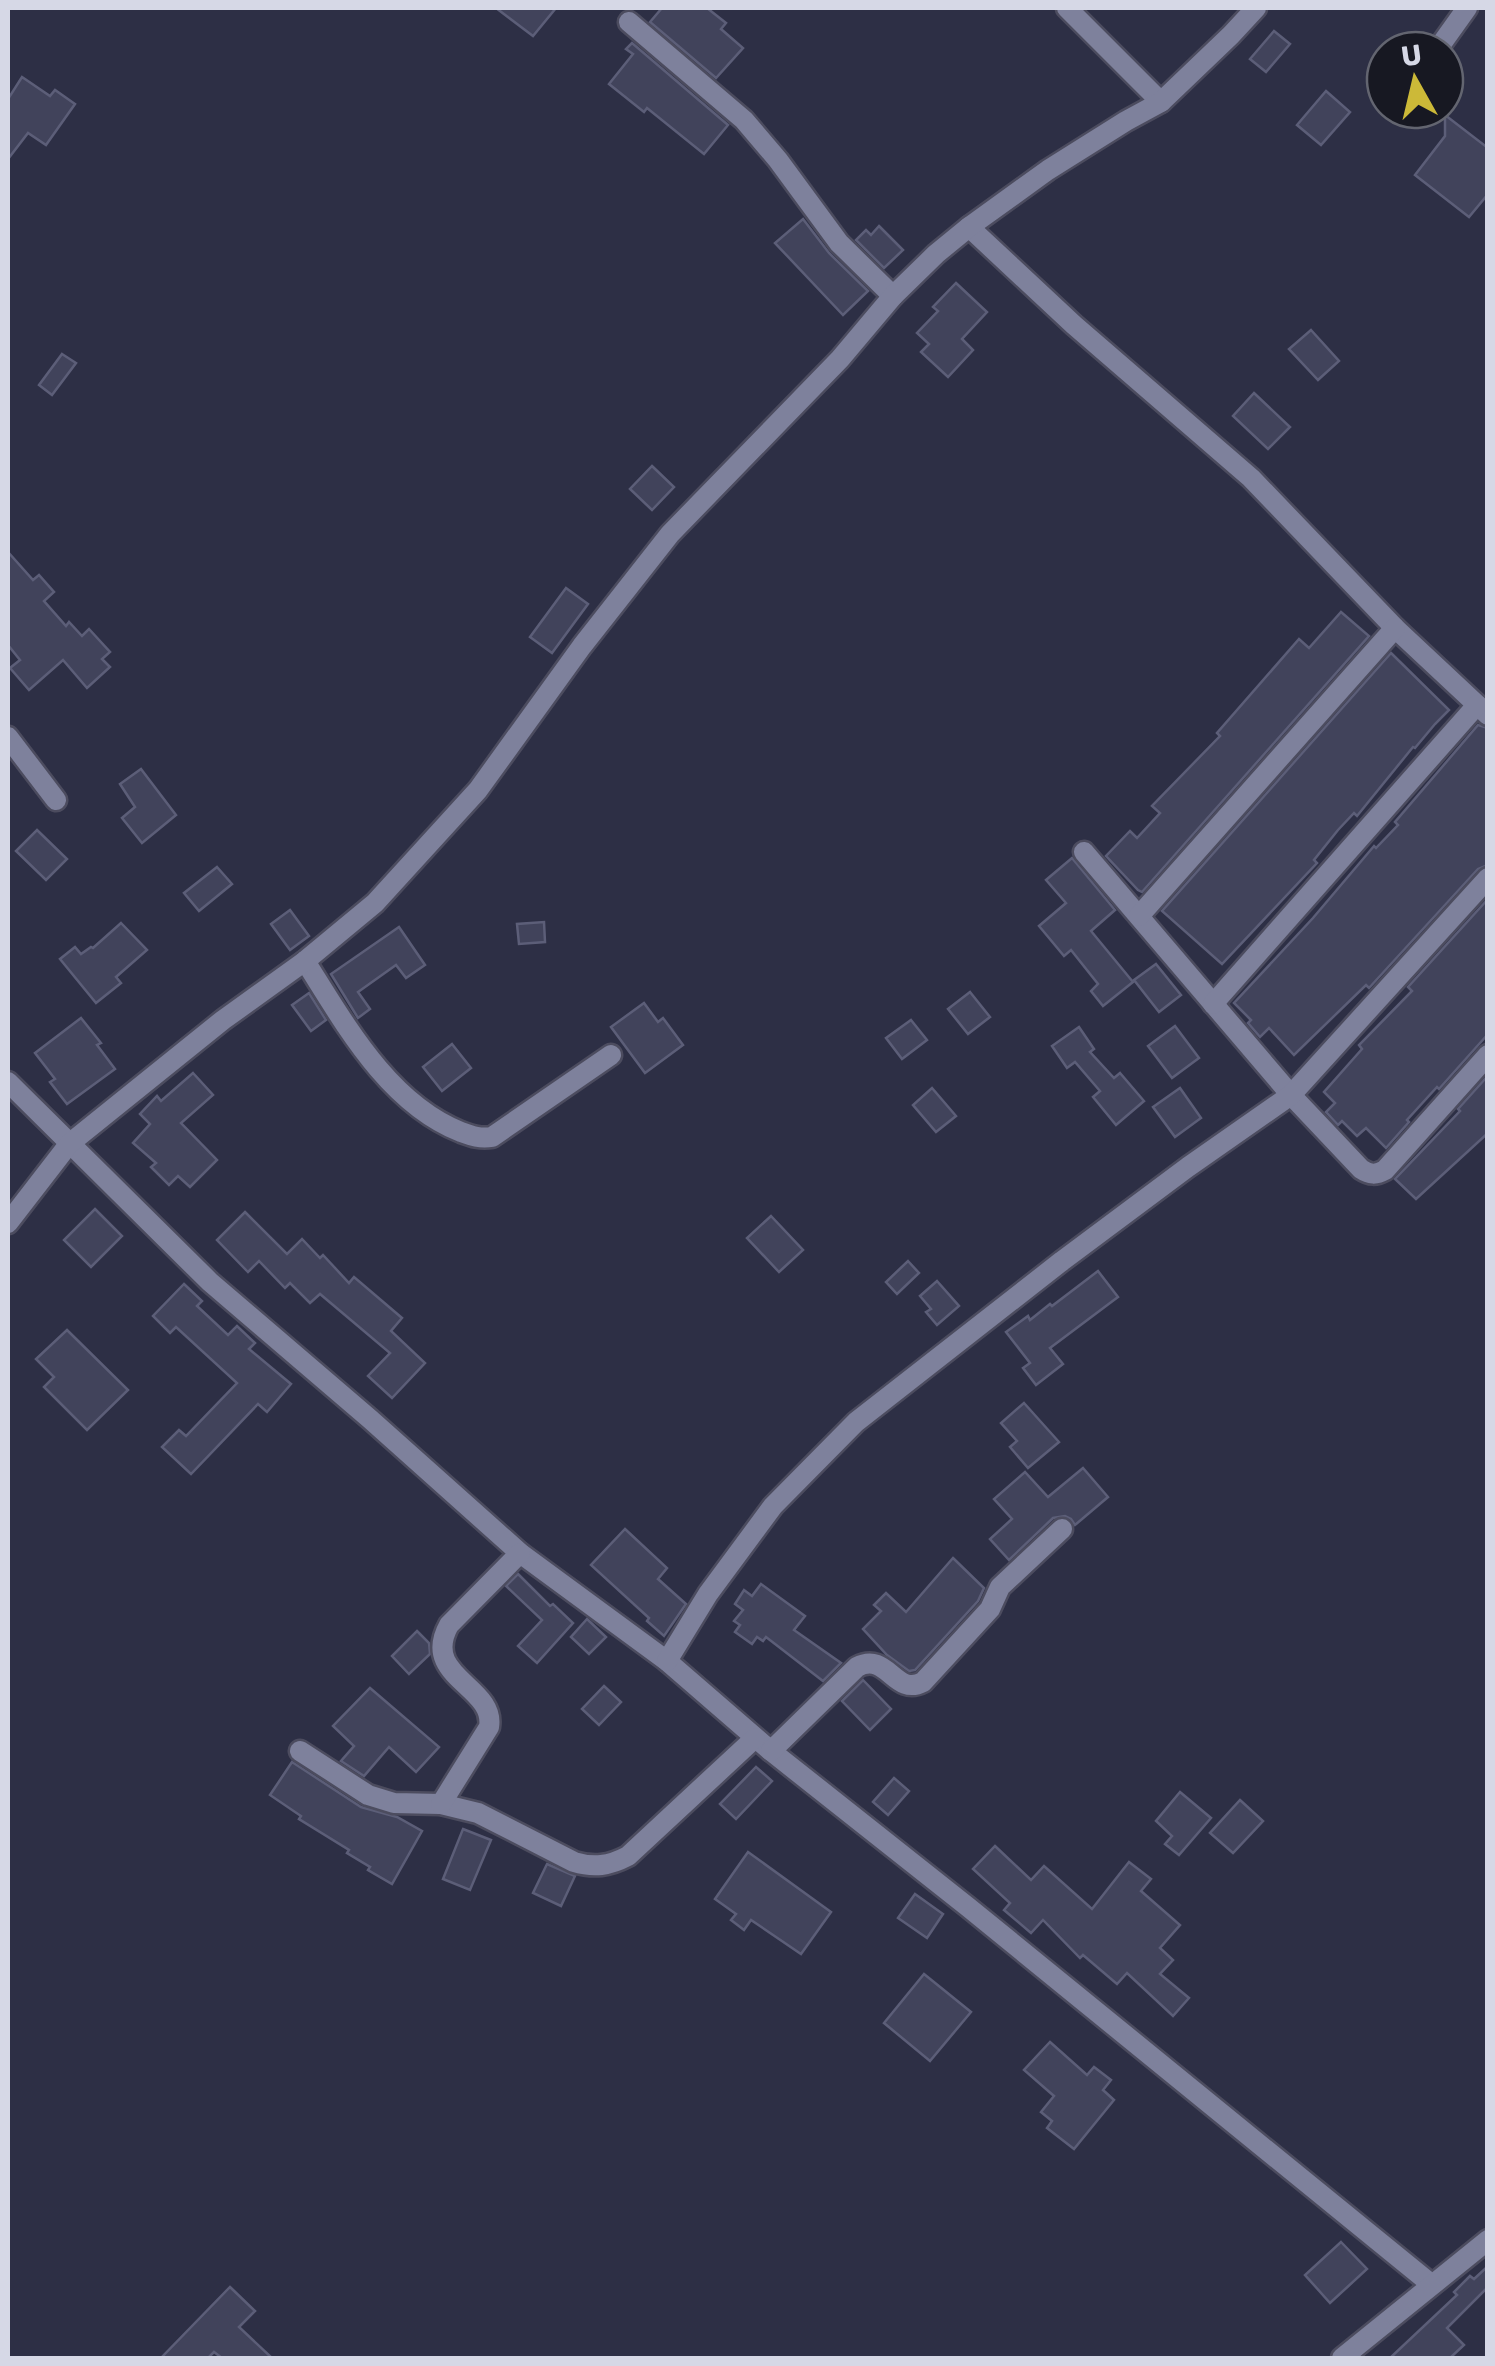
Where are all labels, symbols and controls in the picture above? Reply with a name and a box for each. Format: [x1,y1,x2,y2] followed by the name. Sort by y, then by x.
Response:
[1365,30,1465,130] north arrow
[1399,38,1424,73] text: U

